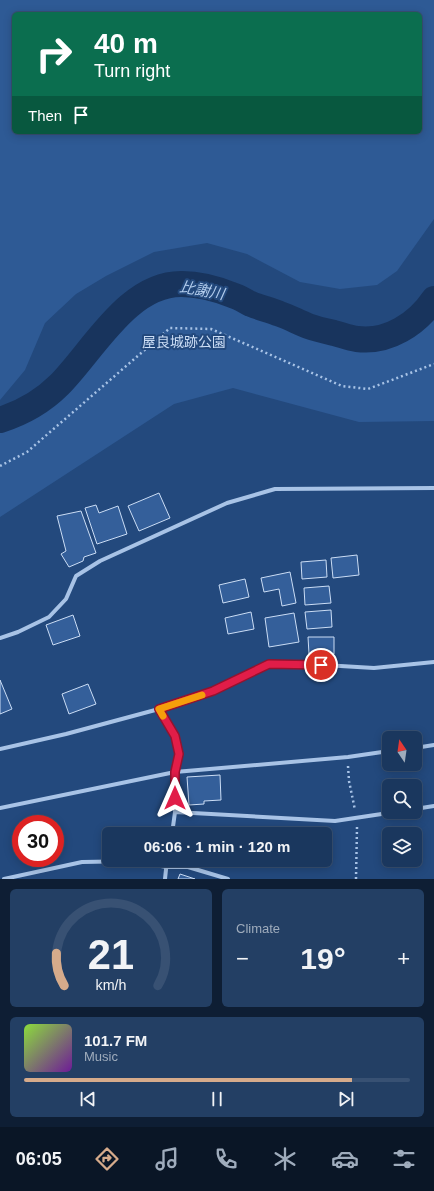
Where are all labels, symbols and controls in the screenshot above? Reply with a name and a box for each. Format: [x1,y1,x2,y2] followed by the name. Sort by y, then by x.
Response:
[28,28,80,80] icon: right
[94,28,158,59] text: 40 m
[94,61,170,81] text: Turn right
[70,104,92,126] icon: arrive
[28,107,62,124] text: Then
[178,278,228,303] water label: 比謝川
[142,334,226,350] park label: 屋良城跡公園
[304,648,338,682] pin
[310,654,332,676] icon: arrive
[382,731,422,771] north arrow
[382,731,422,867] map controls
[154,777,196,819] position arrow
[382,779,422,819] button: search
[12,815,64,867] speed limit sign: 30
[382,827,422,867] button: layers
[144,838,290,855] text: 06:06 · 1 min · 120 m
[236,921,280,936] text: Climate
[88,931,134,978] text: 21
[300,942,346,975] text: 19°
[236,946,249,971] text: −
[397,946,410,971] text: +
[96,977,127,993] text: km/h
[84,1032,147,1049] text: 101.7 FM
[84,1049,118,1064] text: Music
[77,1088,99,1110] icon: previous
[206,1088,228,1110] icon: pause
[335,1088,357,1110] icon: next
[93,1145,121,1173] icon: directions
[153,1145,181,1173] icon: music
[212,1145,240,1173] icon: phone
[271,1145,299,1173] icon: climate
[331,1145,359,1173] icon: car
[390,1145,418,1173] icon: filters
[16,1149,62,1169] text: 06:05

